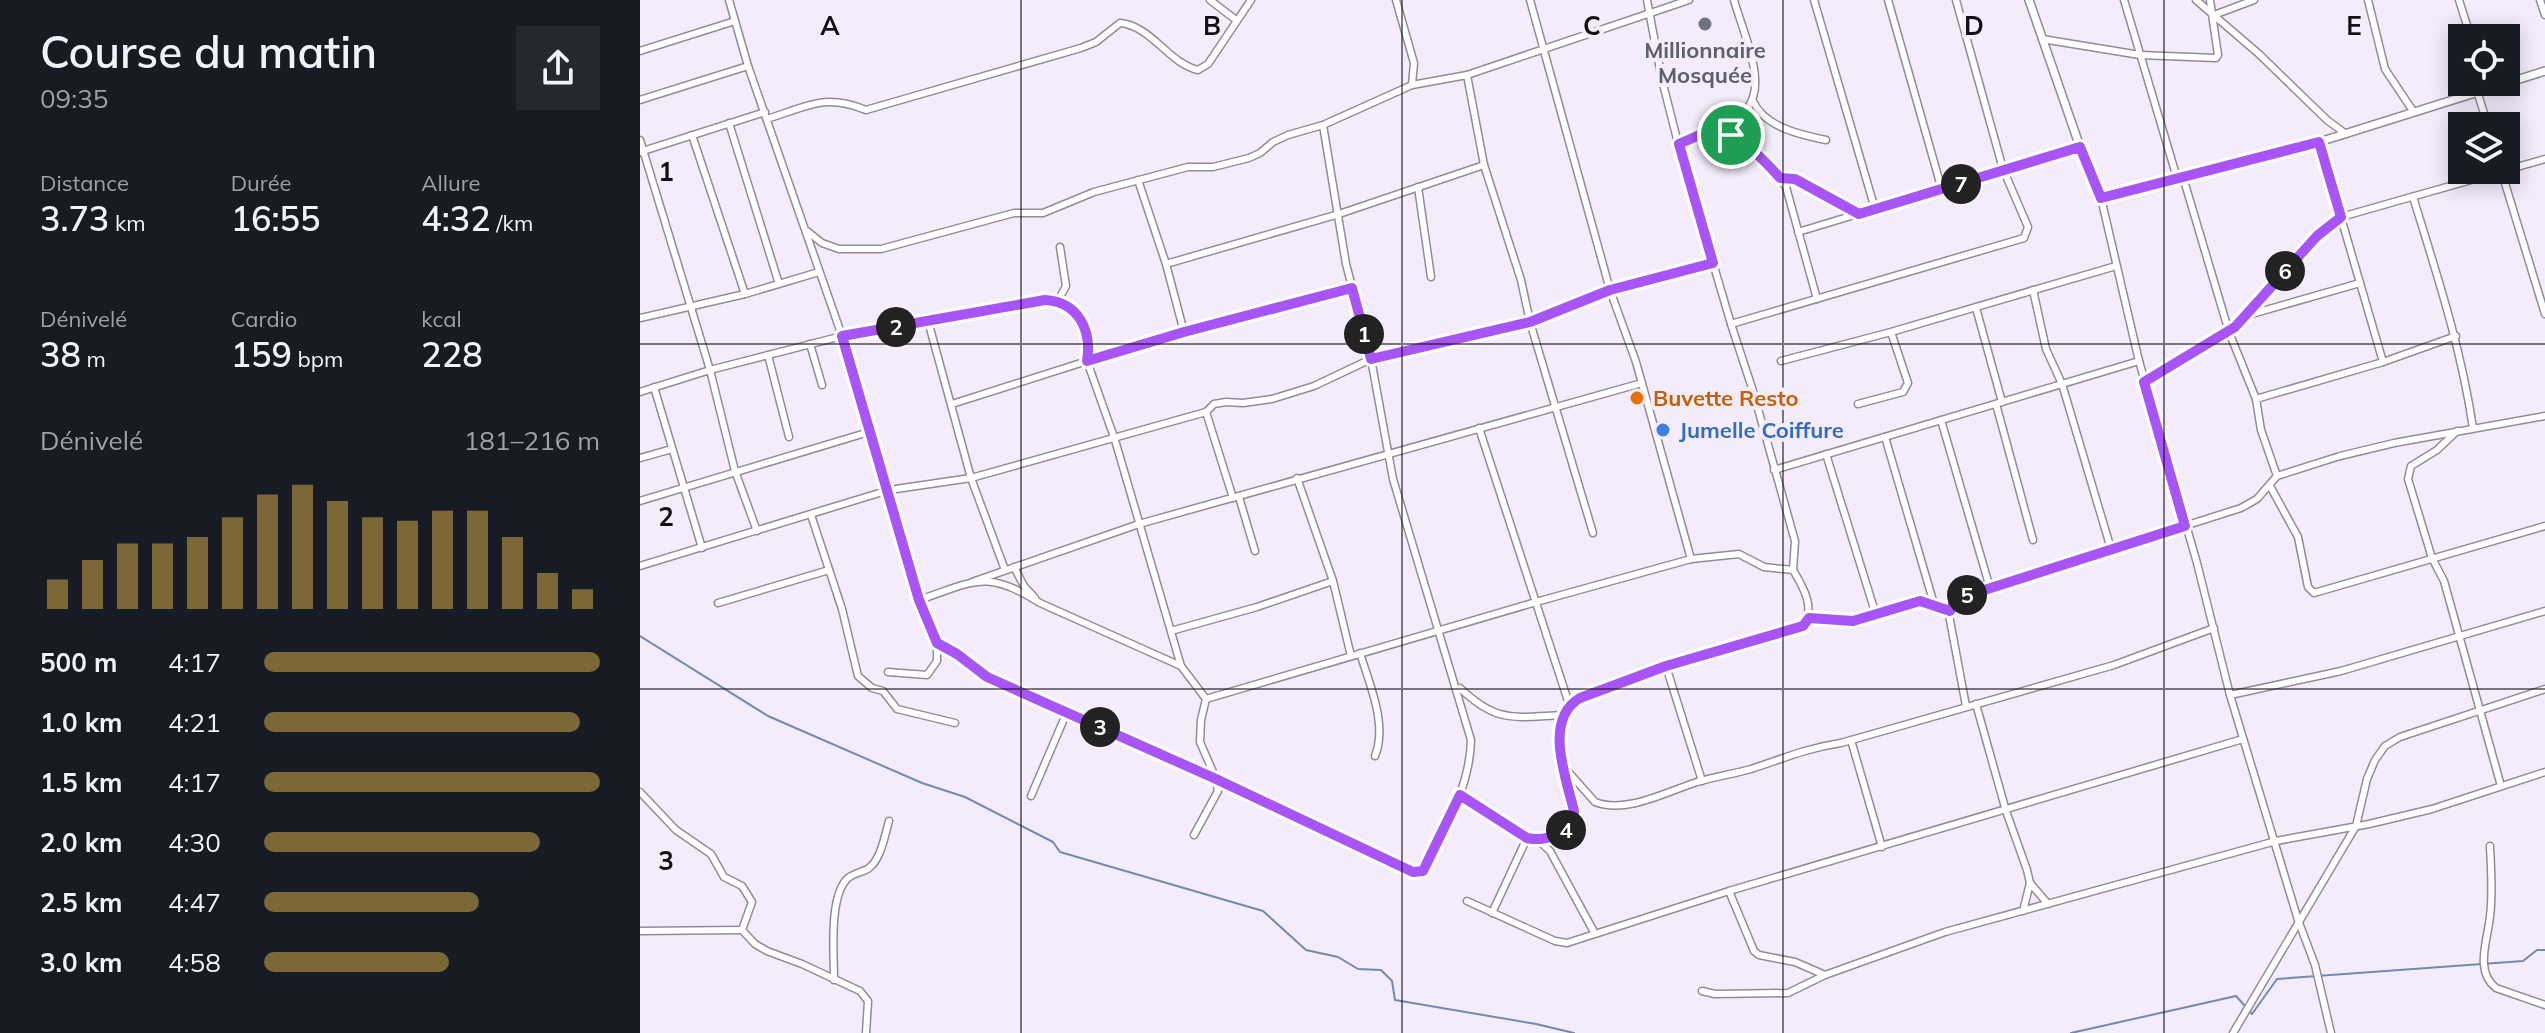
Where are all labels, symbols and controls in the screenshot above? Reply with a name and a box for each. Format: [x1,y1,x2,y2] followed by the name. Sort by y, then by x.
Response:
[820,9,840,42] text: A
[1203,9,1221,42] text: B
[1583,9,1601,42] text: C
[1964,9,1984,42] text: D
[2346,9,2362,42] text: E
[1696,15,1714,33] marker: Millionnaire Mosquée
[40,24,377,79] text: Course du matin
[2448,24,2520,184] map controls
[2448,24,2520,96] button: locate
[516,26,600,110] button: share
[1644,36,1766,89] place label: Millionnaire Mosquée
[40,82,108,115] text: 09:35
[1697,101,1765,169] pin
[2448,112,2520,184] button: layers
[1709,113,1753,157] icon: arrive
[658,155,674,188] text: 1
[1941,164,1981,204] pin: 7
[40,169,129,197] text: Distance
[231,169,292,197] text: Durée
[421,169,480,197] text: Allure
[1954,170,1968,198] text: 7
[40,197,109,240] text: 3.73
[231,197,320,240] text: 16:55
[421,197,491,240] text: 4:32
[109,209,146,237] text: km
[491,209,533,237] text: /km
[2265,251,2305,291] pin: 6
[2278,257,2292,285] text: 6
[40,305,127,333] text: Dénivelé
[231,305,297,333] text: Cardio
[421,305,462,333] text: kcal
[876,307,916,347] pin: 2
[889,313,903,341] text: 2
[1344,314,1384,354] pin: 1
[1357,320,1371,348] text: 1
[40,333,81,376] text: 38
[231,333,292,376] text: 159
[421,333,483,376] text: 228
[81,345,106,373] text: m
[292,345,343,373] text: bpm
[1653,384,1798,412] place label: Buvette Resto
[1628,389,1646,407] marker: Buvette Resto
[1679,416,1844,444] place label: Jumelle Coiffure
[1654,421,1672,439] marker: Jumelle Coiffure
[40,424,143,457] text: Dénivelé
[464,424,600,457] text: 181–216 m
[658,500,674,533] text: 2
[1947,575,1987,615] pin: 5
[1960,581,1974,609] text: 5
[40,646,117,679] text: 500 m
[168,646,221,679] text: 4:17
[40,706,123,739] text: 1.0 km
[168,706,221,739] text: 4:21
[1080,707,1120,747] pin: 3
[1093,713,1107,741] text: 3
[40,766,123,799] text: 1.5 km
[168,766,221,799] text: 4:17
[1546,810,1586,850] pin: 4
[1559,816,1573,844] text: 4
[40,826,123,859] text: 2.0 km
[168,826,221,859] text: 4:30
[658,844,674,877] text: 3
[40,886,123,919] text: 2.5 km
[168,886,221,919] text: 4:47
[40,946,123,979] text: 3.0 km
[168,946,221,979] text: 4:58

